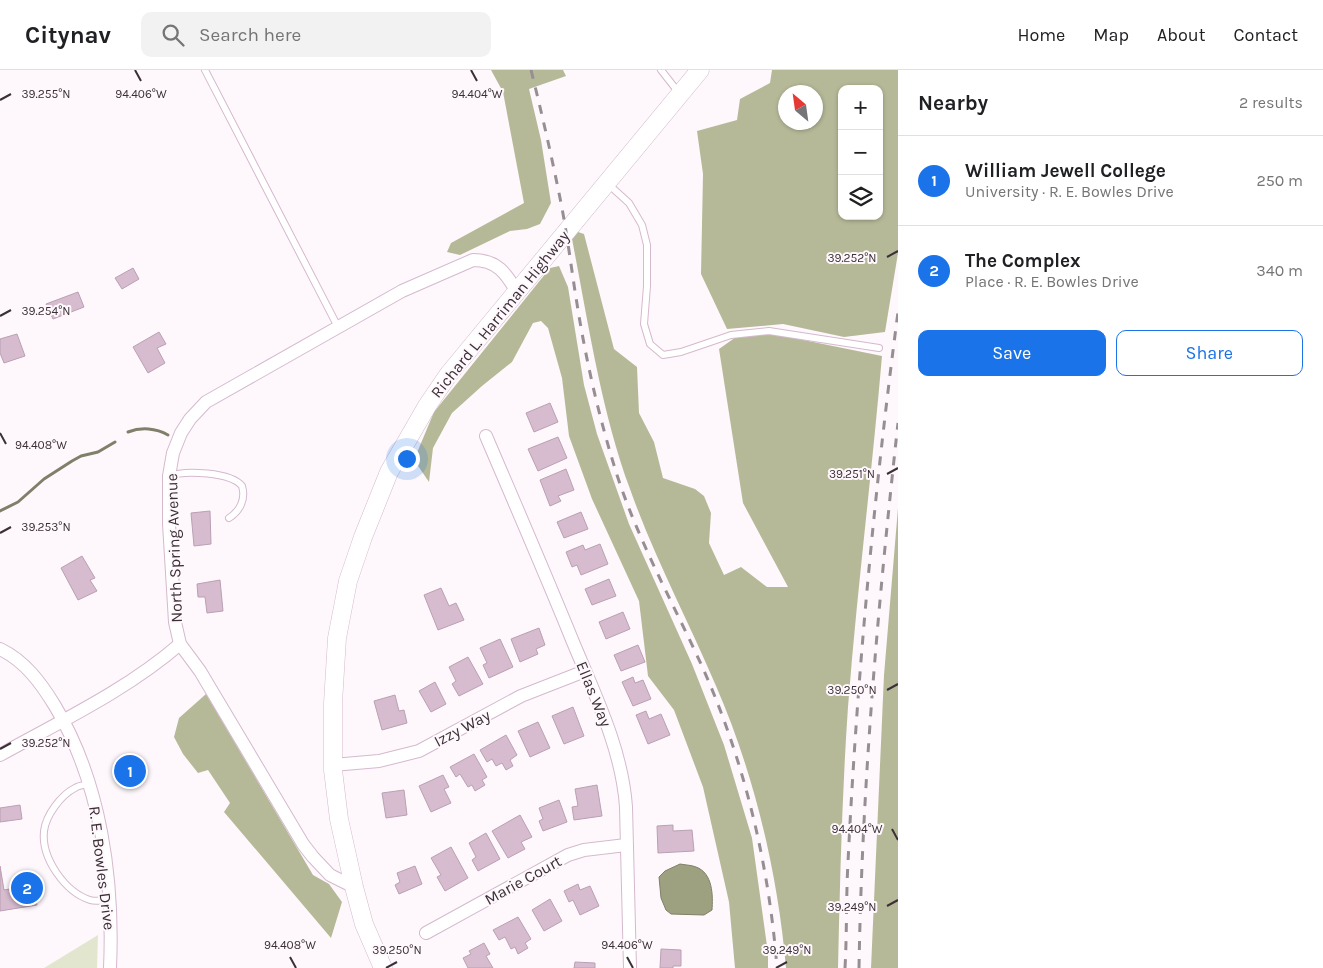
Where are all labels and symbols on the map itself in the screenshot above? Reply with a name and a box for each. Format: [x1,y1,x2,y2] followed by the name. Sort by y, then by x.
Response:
[778,85,823,130] north arrow
[22,87,70,101] text: 39.255°N
[115,87,167,101] text: 94.406°W
[451,87,503,101] text: 94.404°W
[427,226,574,401] street label: Richard L. Harriman Highway
[827,251,877,265] text: 39.252°N
[22,304,70,318] text: 39.254°N
[15,438,67,452] text: 94.408°W
[394,446,420,472] your location
[829,467,875,481] text: 39.251°N
[162,473,186,623] street label: North Spring Avenue
[21,520,71,534] text: 39.253°N
[572,658,616,730] street label: Ellas Way
[827,683,877,697] text: 39.250°N
[431,705,494,751] street label: Izzy Way
[21,736,71,750] text: 39.252°N
[114,752,146,790] pin: 1
[85,805,119,931] street label: R. E. Bowles Drive
[831,822,883,836] text: 94.404°W
[481,851,565,909] street label: Marie Court
[11,869,43,907] pin: 2
[827,900,877,914] text: 39.249°N
[264,938,316,952] text: 94.408°W
[601,938,653,952] text: 94.406°W
[372,943,422,957] text: 39.250°N
[762,943,812,957] text: 39.249°N

